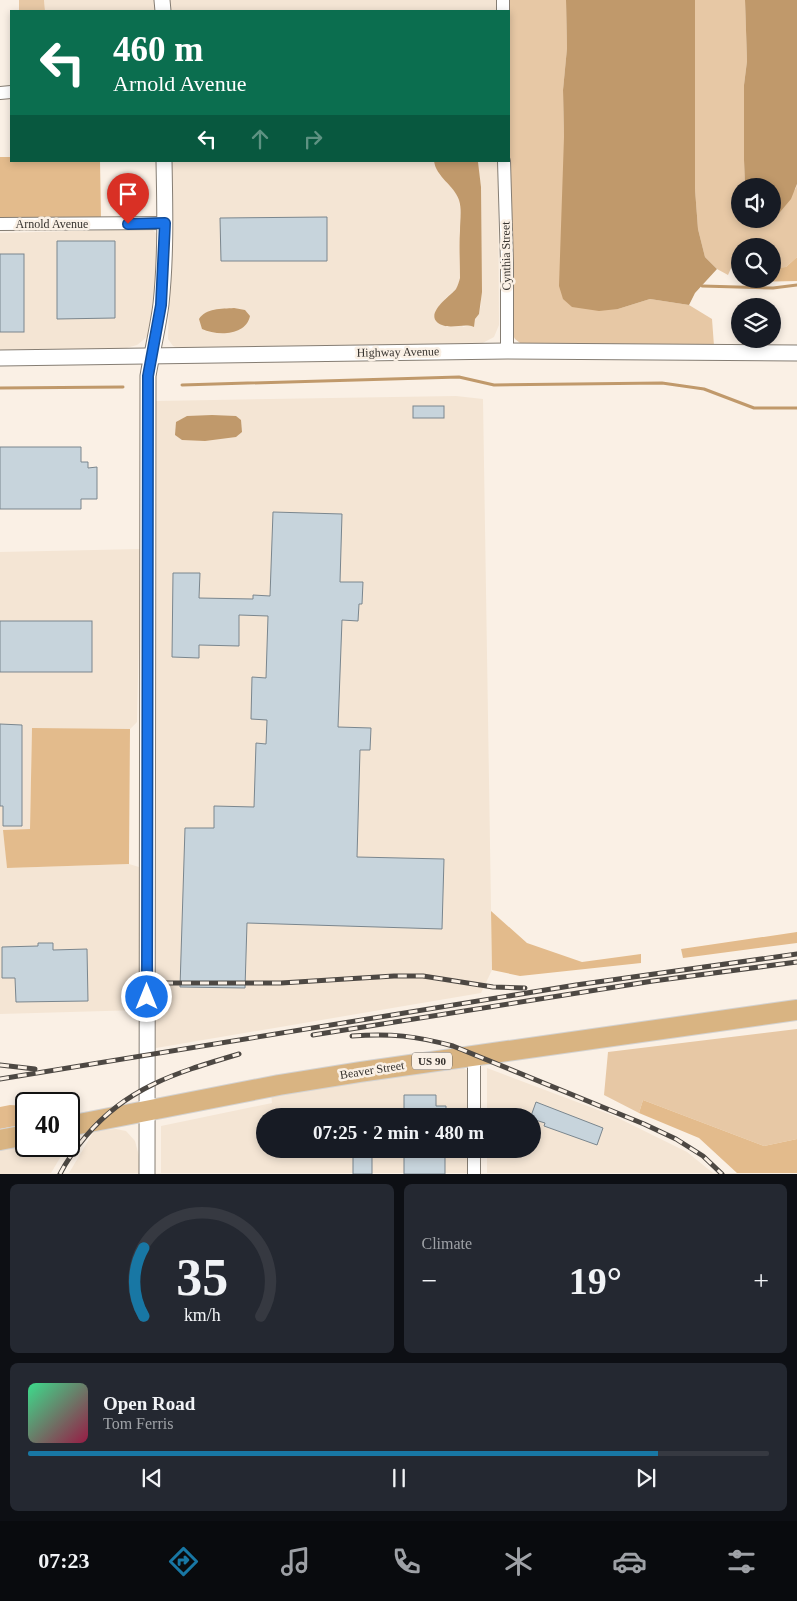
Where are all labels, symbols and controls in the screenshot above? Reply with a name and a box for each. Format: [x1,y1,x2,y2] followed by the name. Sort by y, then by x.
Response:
[30,30,95,95] icon: left
[113,30,203,69] text: 460 m
[113,71,246,96] text: Arnold Avenue
[193,125,221,153] icon: left
[246,125,274,153] icon: ahead
[299,125,327,153] icon: right
[107,173,149,224] pin
[731,178,781,348] map controls
[731,178,781,228] button: sound
[114,180,142,208] icon: arrive
[16,217,88,231] street label: Arnold Avenue
[498,221,514,291] street label: Cynthia Street
[731,238,781,288] button: search
[731,298,781,348] button: layers
[357,344,439,360] street label: Highway Avenue
[120,970,172,1022] position arrow
[412,1052,452,1070] road number: US 90
[339,1058,406,1082] street label: Beaver Street
[15,1092,80,1157] speed limit sign: 40
[313,1122,484,1143] text: 07:25 · 2 min · 480 m
[422,1235,472,1252] text: Climate
[176,1249,228,1306] text: 35
[569,1260,622,1302] text: 19°
[422,1265,437,1296] text: −
[753,1265,769,1296] text: +
[183,1305,220,1325] text: km/h
[103,1393,195,1414] text: Open Road
[103,1415,173,1432] text: Tom Ferris
[138,1464,166,1492] icon: previous
[385,1464,413,1492] icon: pause
[632,1464,660,1492] icon: next
[166,1544,201,1579] icon: directions
[278,1544,313,1579] icon: music
[389,1544,424,1579] icon: phone
[501,1544,536,1579] icon: climate
[612,1544,647,1579] icon: car
[724,1544,759,1579] icon: filters
[38,1548,90,1573] text: 07:23

